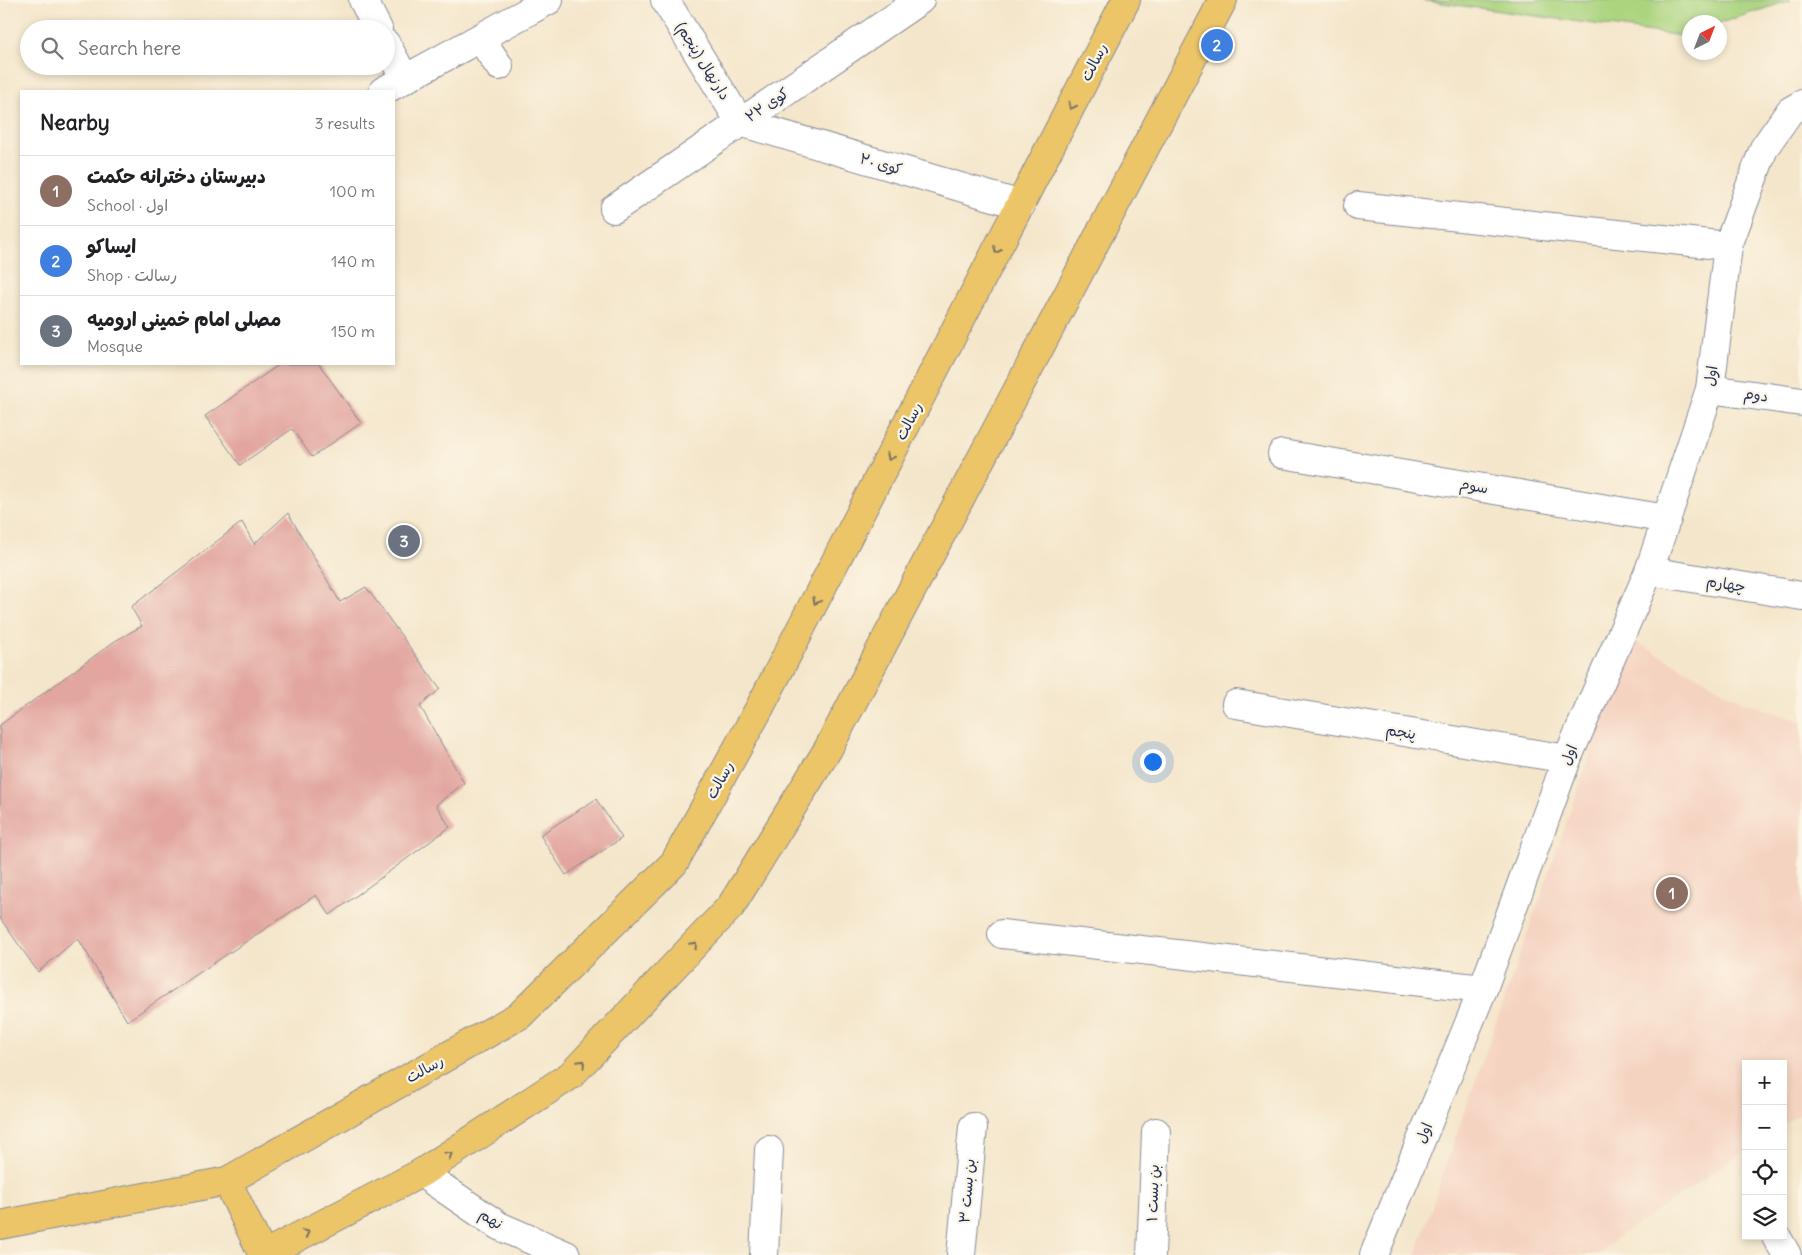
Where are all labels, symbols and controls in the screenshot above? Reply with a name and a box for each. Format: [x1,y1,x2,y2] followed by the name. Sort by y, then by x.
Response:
[1682,15,1727,60] north arrow
[669,18,735,105] street label: دارنهال (پنجم)
[20,20,395,75] search box
[1201,26,1233,64] pin: 2
[38,34,66,62] icon: search
[78,36,181,60] text: Search here
[1076,40,1111,84] street label: رسالت
[741,83,792,126] street label: کوی ۲۲
[1068,100,1078,109] one-way arrow
[40,109,110,136] text: Nearby
[315,113,375,133] text: 3 results
[858,148,905,179] street label: کوی ۲۰
[87,164,266,188] text: دبیرستان دخترانه حکمت
[53,181,59,201] text: 1
[330,181,375,201] text: 100 m
[87,195,168,215] text: School · اول
[87,234,136,258] text: ایساکو
[993,245,1003,254] one-way arrow
[52,251,60,271] text: 2
[331,251,375,271] text: 140 m
[87,265,177,285] text: Shop · رسالت
[87,307,281,331] text: مصلی امام خمینی ارومیه
[51,321,61,341] text: 3
[331,321,375,341] text: 150 m
[87,336,143,356] text: Mosque
[1700,364,1722,388] street label: اول
[1742,383,1769,409] street label: دوم
[891,399,926,443] street label: رسالت
[886,451,896,460] one-way arrow
[1458,474,1490,500] street label: سوم
[388,522,420,560] pin: 3
[1705,571,1747,598] street label: چهارم
[812,596,822,605] one-way arrow
[1384,720,1417,746] street label: پنجم
[1556,742,1581,768] street label: اول
[1140,749,1166,775] your location
[701,758,738,802] street label: رسالت
[1656,874,1688,912] pin: 1
[688,941,697,950] one-way arrow
[403,1050,447,1087] street label: رسالت
[576,1060,585,1069] one-way arrow
[1742,1060,1787,1240] map controls
[1742,1060,1787,1105] button: +
[1742,1105,1787,1150] button: −
[1411,1120,1436,1146] street label: اول
[1742,1150,1787,1195] button: locate
[443,1152,453,1161] one-way arrow
[954,1158,979,1224] street label: بن بست ۳
[1142,1164,1163,1222] street label: بن بست ۱
[1742,1195,1787,1240] button: layers
[474,1204,507,1236] street label: نهم
[301,1229,310,1239] one-way arrow

